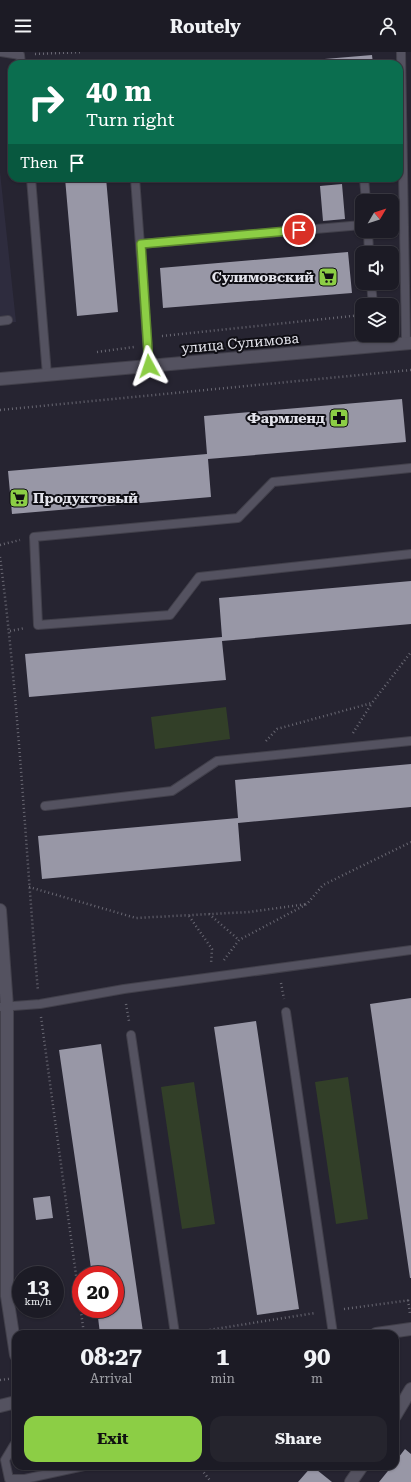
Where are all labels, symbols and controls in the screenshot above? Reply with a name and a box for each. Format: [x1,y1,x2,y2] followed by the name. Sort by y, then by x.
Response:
[12,15,34,37] icon: menu
[377,15,399,37] icon: person
[170,16,241,37] text: Routely
[86,75,151,108] text: 40 m
[20,76,72,128] icon: right
[86,109,174,130] text: Turn right
[66,152,88,174] icon: arrive
[20,154,58,172] text: Then
[355,194,399,238] north arrow
[355,194,399,342] map controls
[282,213,316,247] pin
[288,219,310,241] icon: arrive
[355,246,399,290] button: sound
[317,266,339,288] supermarket icon: Сулимовский
[212,269,314,285] place label: Сулимовский
[355,298,399,342] button: layers
[181,330,300,356] street label: улица Сулимова
[128,345,170,387] position arrow
[328,407,350,429] pharmacy icon: Фармленд
[247,410,325,426] place label: Фармленд
[8,487,30,509] supermarket icon: Продуктовый
[33,490,138,506] place label: Продуктовый
[72,1266,124,1318] speed limit sign: 20
[27,1275,49,1299] text: 13
[25,1296,51,1307] text: km/h
[81,1343,142,1371] text: 08:27
[216,1343,229,1371] text: 1
[304,1343,330,1371] text: 90
[90,1371,132,1386] text: Arrival
[211,1371,235,1386] text: min
[311,1371,323,1386] text: m
[24,1416,202,1462] button: Exit
[210,1416,387,1462] button: Share

